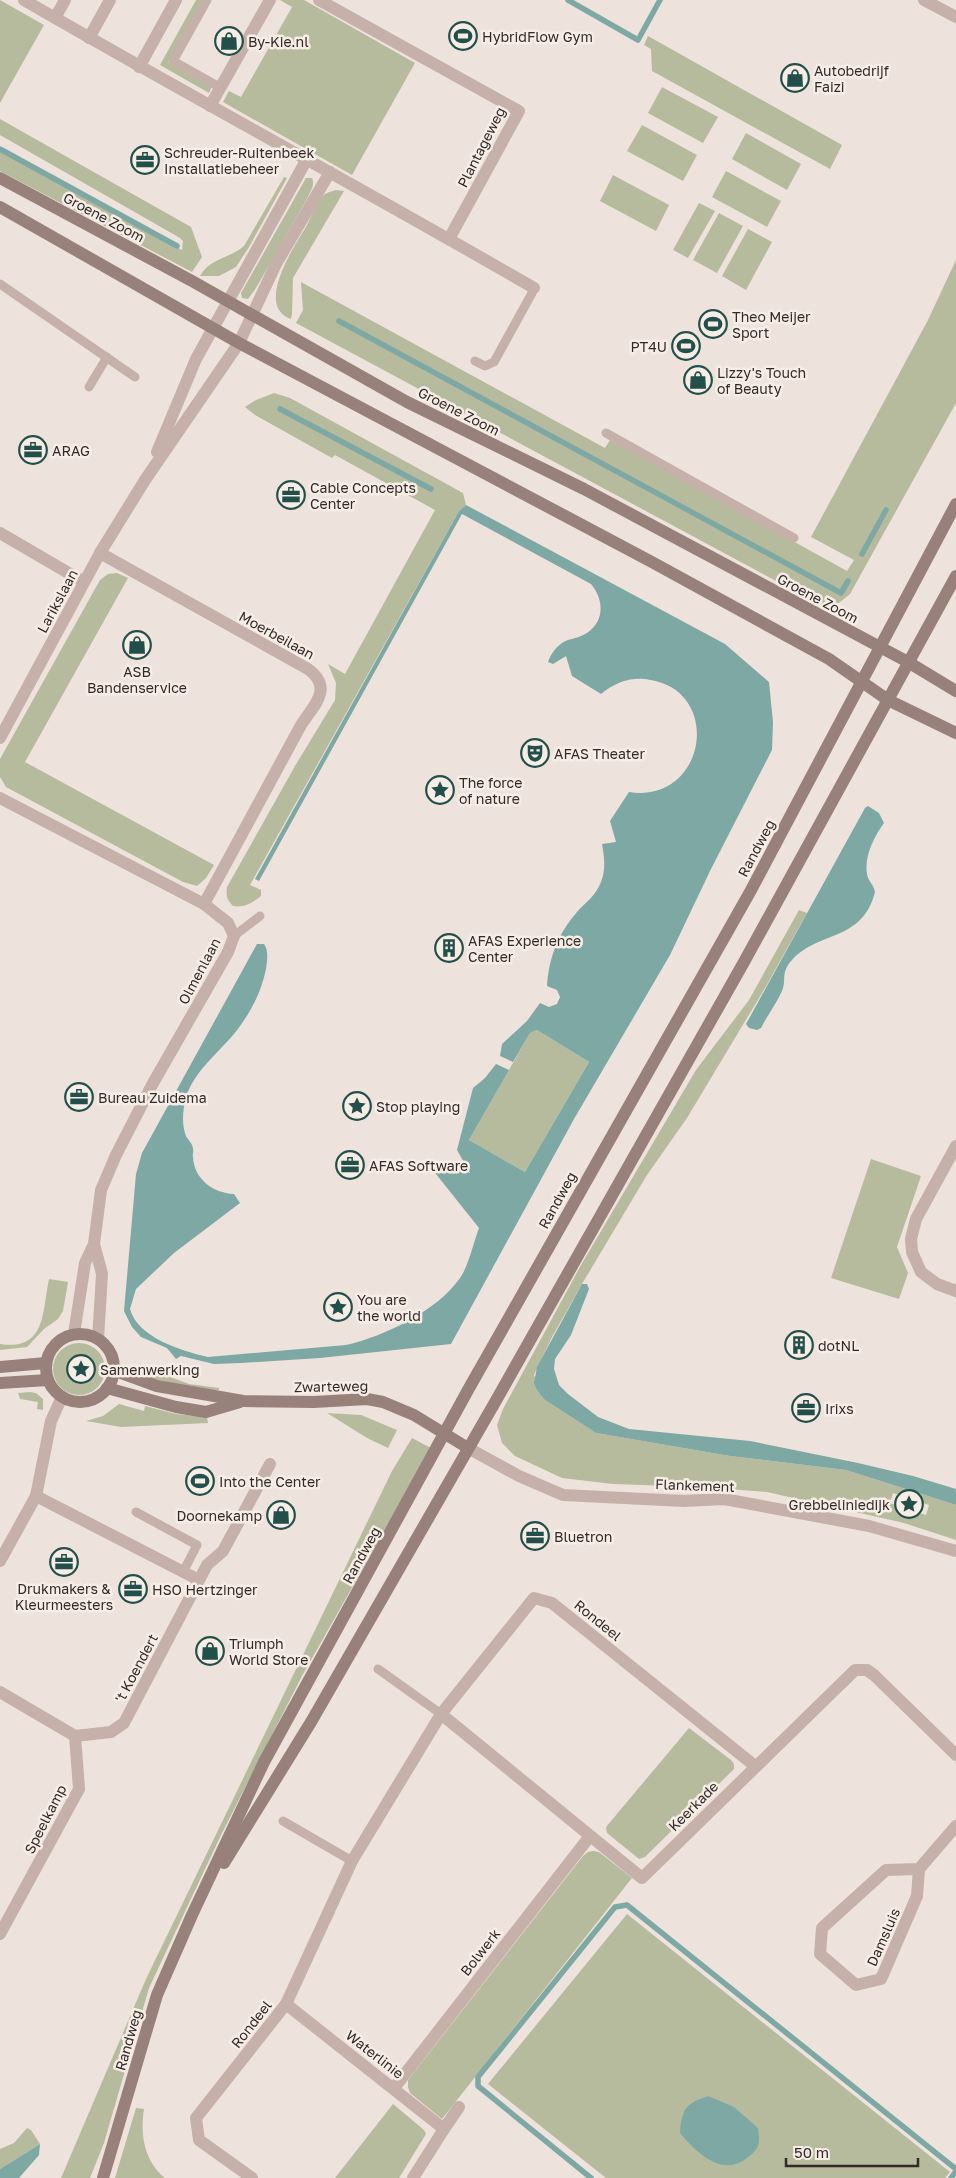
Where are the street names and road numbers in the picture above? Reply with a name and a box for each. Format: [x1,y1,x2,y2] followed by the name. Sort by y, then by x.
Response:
[453,104,509,190] street label: Plantageweg
[61,189,147,245] street label: Groene Zoom
[415,383,503,439] street label: Groene Zoom
[33,566,81,636] street label: Larikslaan
[775,570,861,626] street label: Groene Zoom
[236,607,318,663] street label: Moerbeilaan
[734,816,778,880] street label: Randweg
[174,935,224,1007] street label: Olmenlaan
[534,1169,580,1231] street label: Randweg
[294,1377,368,1395] street label: Zwarteweg
[655,1475,735,1495] street label: Flankement
[338,1524,384,1586] street label: Randweg
[571,1596,625,1644] street label: Rondeel
[111,1631,161,1705] street label: 't Koendert
[665,1778,721,1834] street label: Keerkade
[20,1782,70,1856] street label: Speelkamp
[863,1905,903,1969] street label: Damsluis
[456,1925,504,1979] street label: Bolwerk
[227,1997,275,2051] street label: Rondeel
[111,2008,145,2072] street label: Randweg
[343,2026,407,2082] street label: Waterlinie

